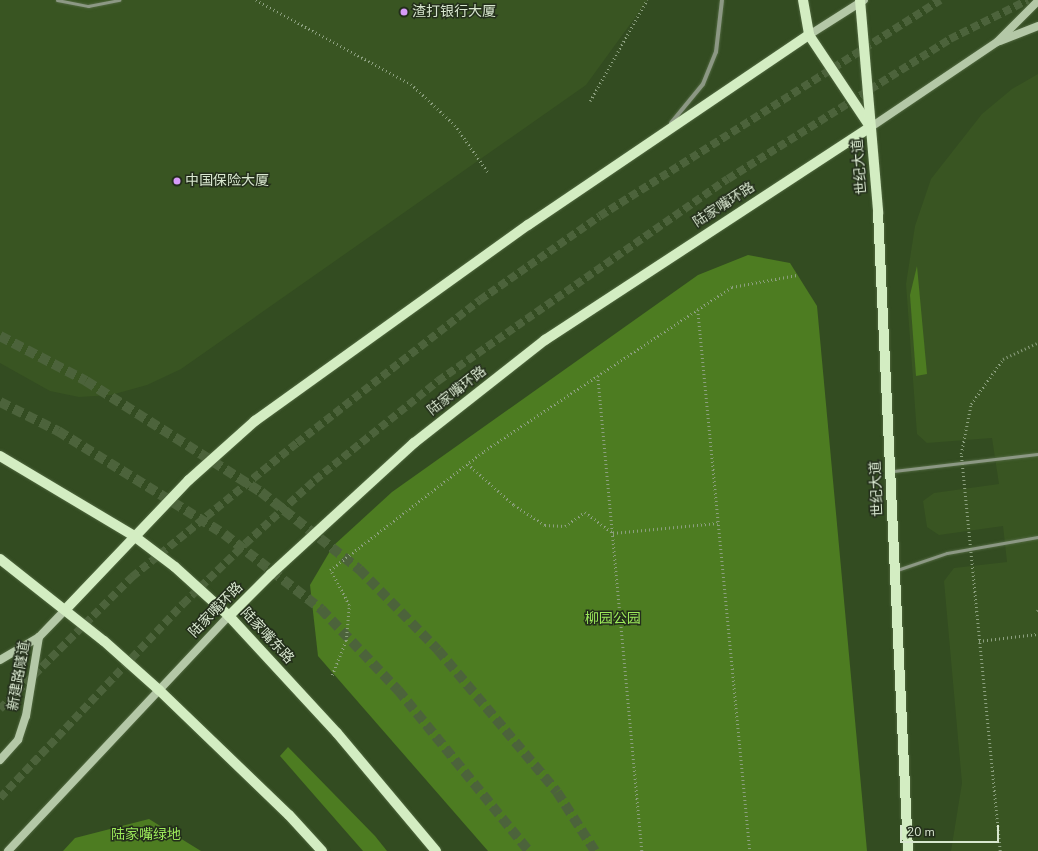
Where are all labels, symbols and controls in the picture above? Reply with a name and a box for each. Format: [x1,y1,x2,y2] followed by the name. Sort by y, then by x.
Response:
[412,4,496,20] place label: 渣打银行大厦
[399,7,409,17] marker: 渣打银行大厦
[849,138,871,196] street label: 世纪大道
[185,173,269,189] place label: 中国保险大厦
[172,176,182,186] marker: 中国保险大厦
[690,179,758,231] street label: 陆家嘴环路
[424,363,490,419] street label: 陆家嘴环路
[867,461,887,517] street label: 世纪大道
[186,579,246,641] street label: 陆家嘴环路
[237,605,297,667] street label: 陆家嘴东路
[585,611,641,627] park label: 柳园公园
[5,640,33,712] street label: 新建路隧道
[902,817,1001,843] scale bar
[907,824,935,840] text: 20 m
[111,827,181,843] park label: 陆家嘴绿地

